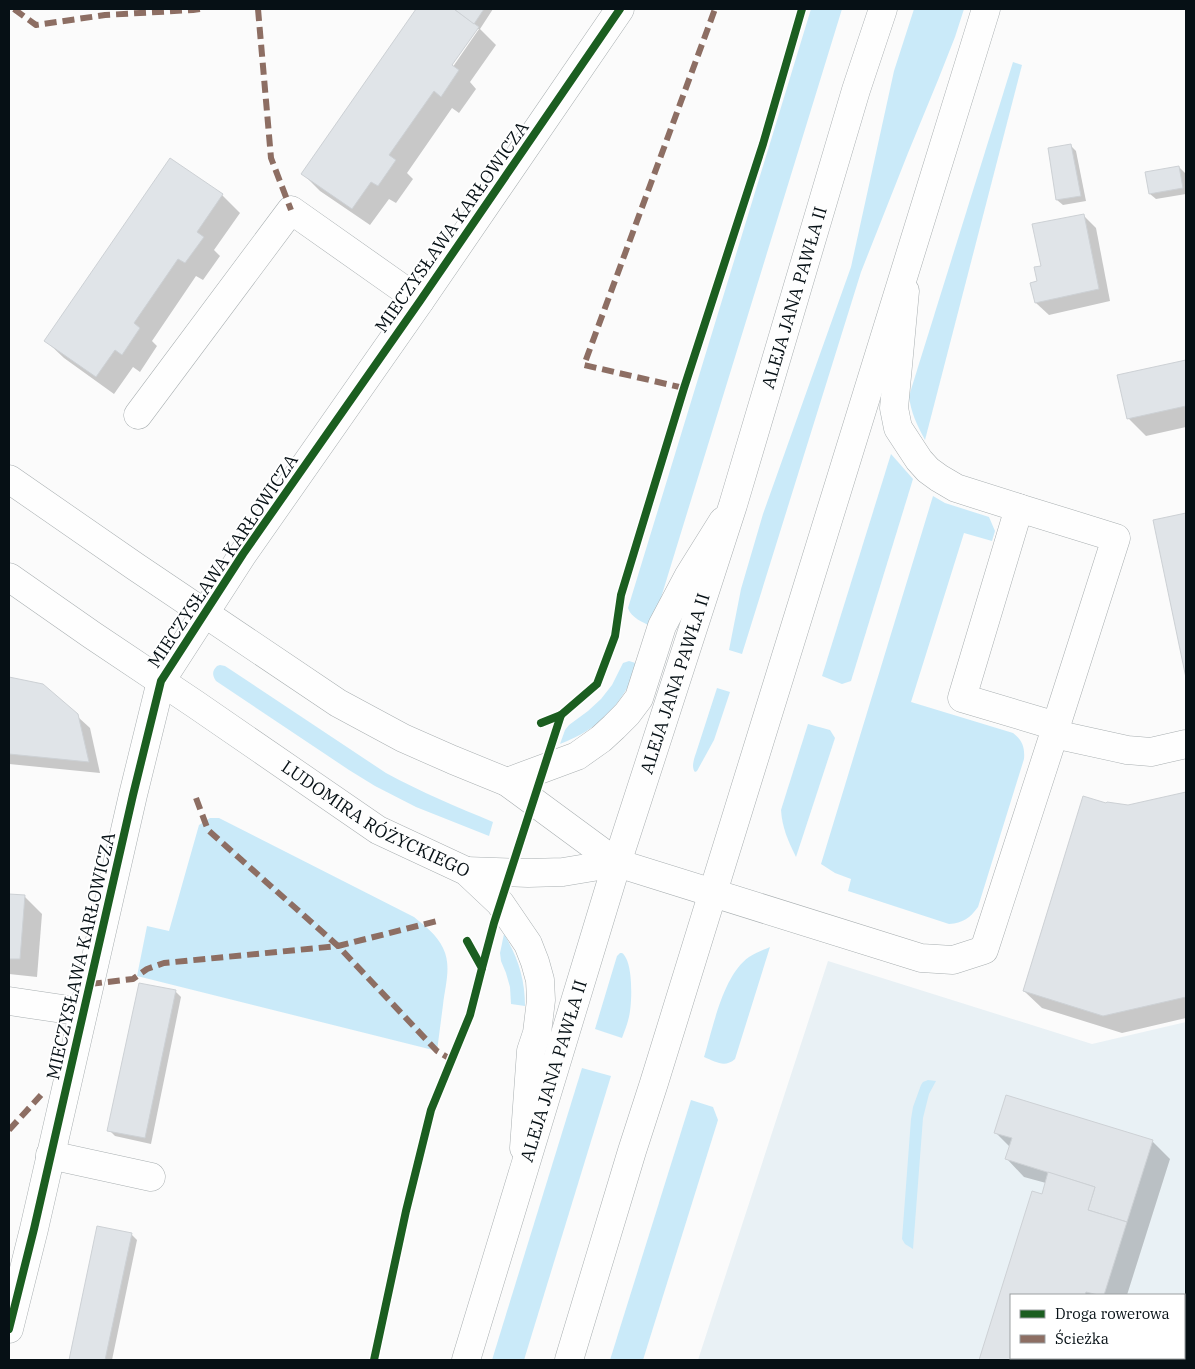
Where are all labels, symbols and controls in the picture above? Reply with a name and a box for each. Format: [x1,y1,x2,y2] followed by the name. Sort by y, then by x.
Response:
[370,116,534,337] street label: MIECZYSŁAWA KARŁOWICZA
[756,204,832,391] street label: ALEJA JANA PAWŁA II
[142,449,303,672] street label: MIECZYSŁAWA KARŁOWICZA
[635,590,715,777] street label: ALEJA JANA PAWŁA II
[277,755,474,882] street label: LUDOMIRA RÓŻYCKIEGO
[41,829,120,1082] street label: MIECZYSŁAWA KARŁOWICZA
[515,977,592,1165] street label: ALEJA JANA PAWŁA II
[1010,1294,1185,1359] legend
[1055,1304,1170,1323] text: Droga rowerowa
[1055,1329,1109,1348] text: Ścieżka

